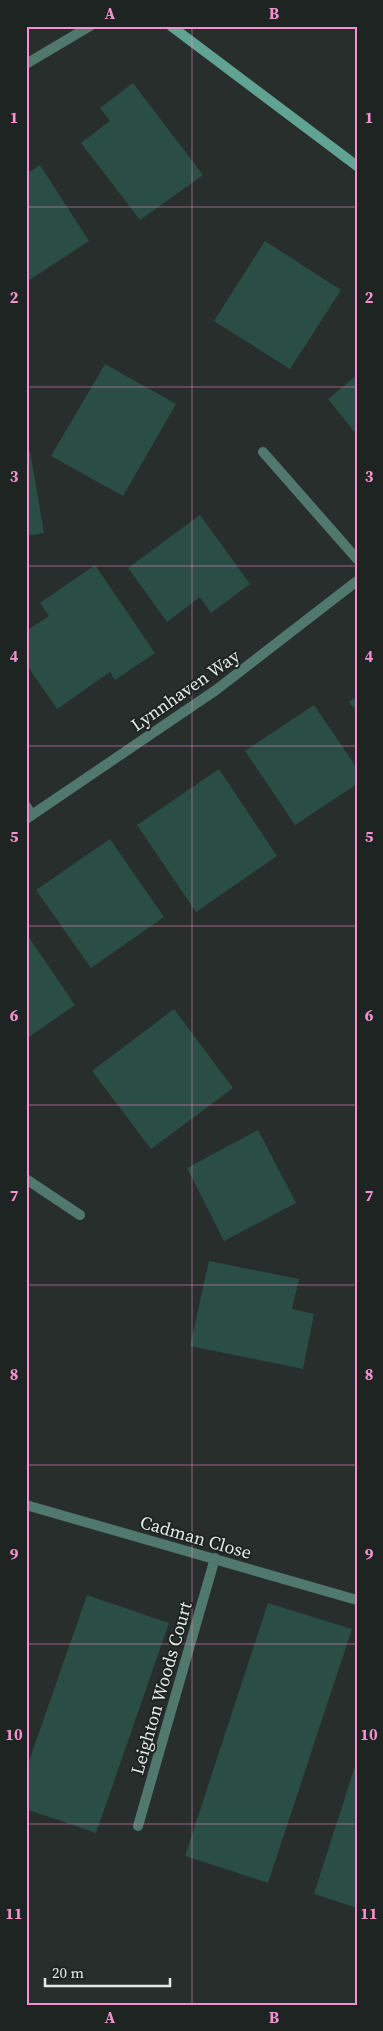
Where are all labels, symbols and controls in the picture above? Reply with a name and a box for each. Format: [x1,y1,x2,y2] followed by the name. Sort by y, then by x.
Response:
[105,2,116,24] text: A
[269,2,280,24] text: B
[10,106,18,128] text: 1
[365,106,373,128] text: 1
[10,286,19,308] text: 2
[365,286,374,308] text: 2
[10,465,19,487] text: 3
[365,465,374,487] text: 3
[126,643,245,737] street label: Lynnhaven Way
[10,645,19,667] text: 4
[365,645,374,667] text: 4
[10,825,19,847] text: 5
[365,825,374,847] text: 5
[10,1004,19,1026] text: 6
[365,1004,374,1026] text: 6
[10,1184,19,1206] text: 7
[365,1184,374,1206] text: 7
[10,1363,18,1385] text: 8
[365,1363,373,1385] text: 8
[137,1509,255,1565] street label: Cadman Close
[10,1543,19,1565] text: 9
[365,1543,374,1565] text: 9
[124,1598,198,1777] street label: Leighton Woods Court
[5,1723,23,1745] text: 10
[360,1723,378,1745] text: 10
[5,1902,23,1924] text: 11
[360,1902,378,1924] text: 11
[45,1956,170,1988] scale bar
[52,1962,84,1983] text: 20 m
[105,2006,116,2028] text: A
[269,2006,280,2028] text: B

